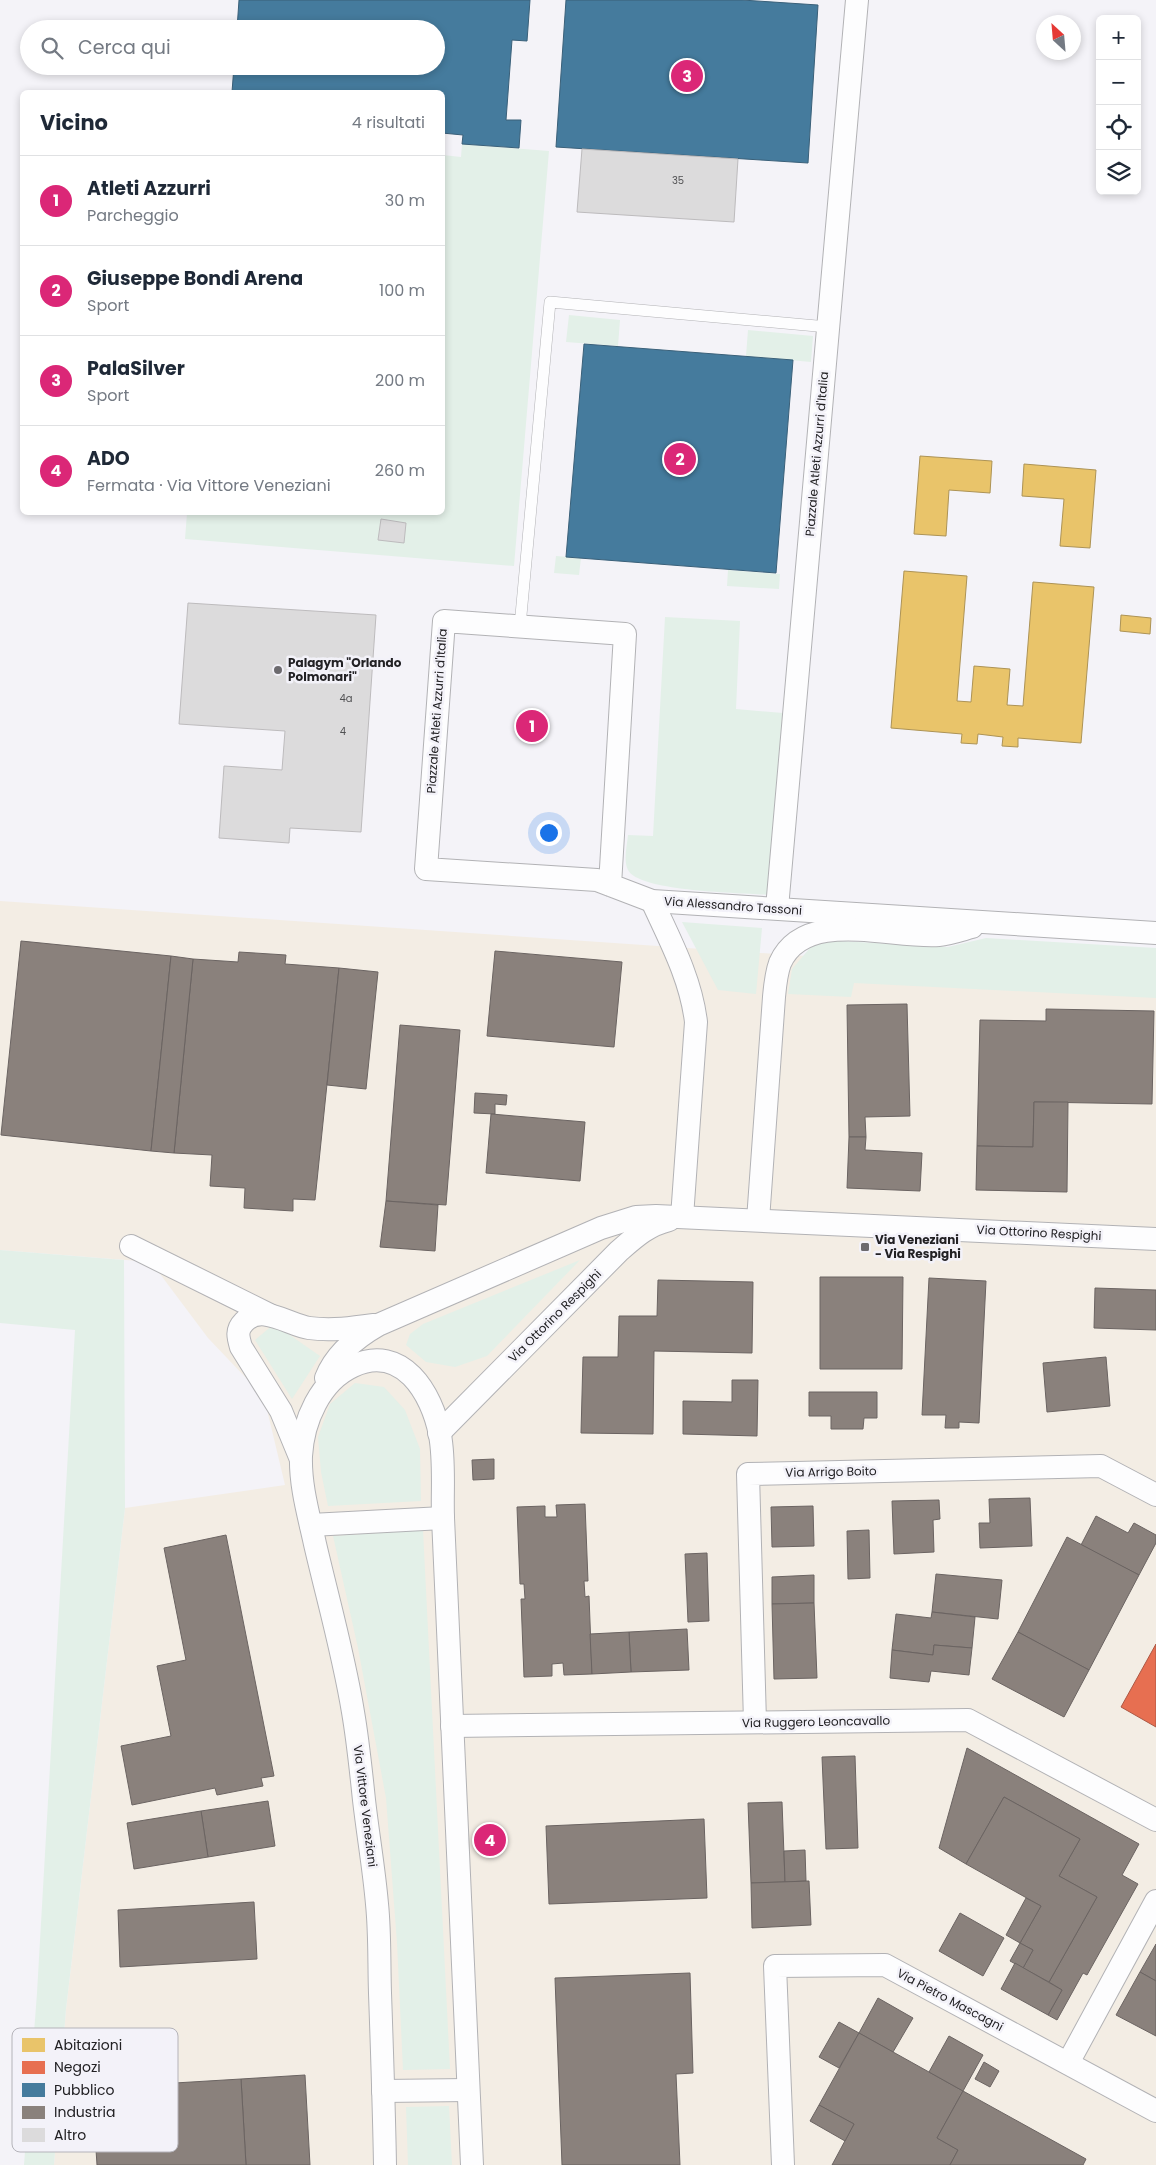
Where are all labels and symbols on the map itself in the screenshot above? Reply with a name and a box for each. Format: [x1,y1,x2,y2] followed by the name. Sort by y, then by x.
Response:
[1036,15,1081,60] north arrow
[671,57,703,95] pin: 3
[672,173,684,188] house number: 35
[801,371,832,537] street label: Piazzale Atleti Azzurri d'Italia
[664,440,696,478] pin: 2
[422,628,451,794] street label: Piazzale Atleti Azzurri d'Italia
[288,654,402,685] place label: Palagym "Orlando Polmonari"
[272,664,284,676] marker: Palagym "Orlando Polmonari"
[339,691,353,706] house number: 4a
[516,707,548,745] pin: 1
[340,724,346,739] house number: 4
[536,820,562,846] your location
[664,892,803,919] street label: Via Alessandro Tassoni
[976,1221,1102,1244] street label: Via Ottorino Respighi
[875,1231,961,1262] place label: Via Veneziani - Via Respighi
[859,1241,871,1253] marker: Via Veneziani - Via Respighi
[504,1265,605,1366] street label: Via Ottorino Respighi
[785,1462,877,1481] street label: Via Arrigo Boito
[742,1712,891,1731] street label: Via Ruggero Leoncavallo
[350,1744,381,1868] street label: Via Vittore Veneziani
[474,1821,506,1859] pin: 4
[894,1964,1006,2035] street label: Via Pietro Mascagni
[12,2028,178,2152] legend
[54,2035,122,2055] text: Abitazioni
[54,2057,101,2077] text: Negozi
[54,2080,114,2100] text: Pubblico
[54,2102,115,2122] text: Industria
[54,2125,86,2145] text: Altro

